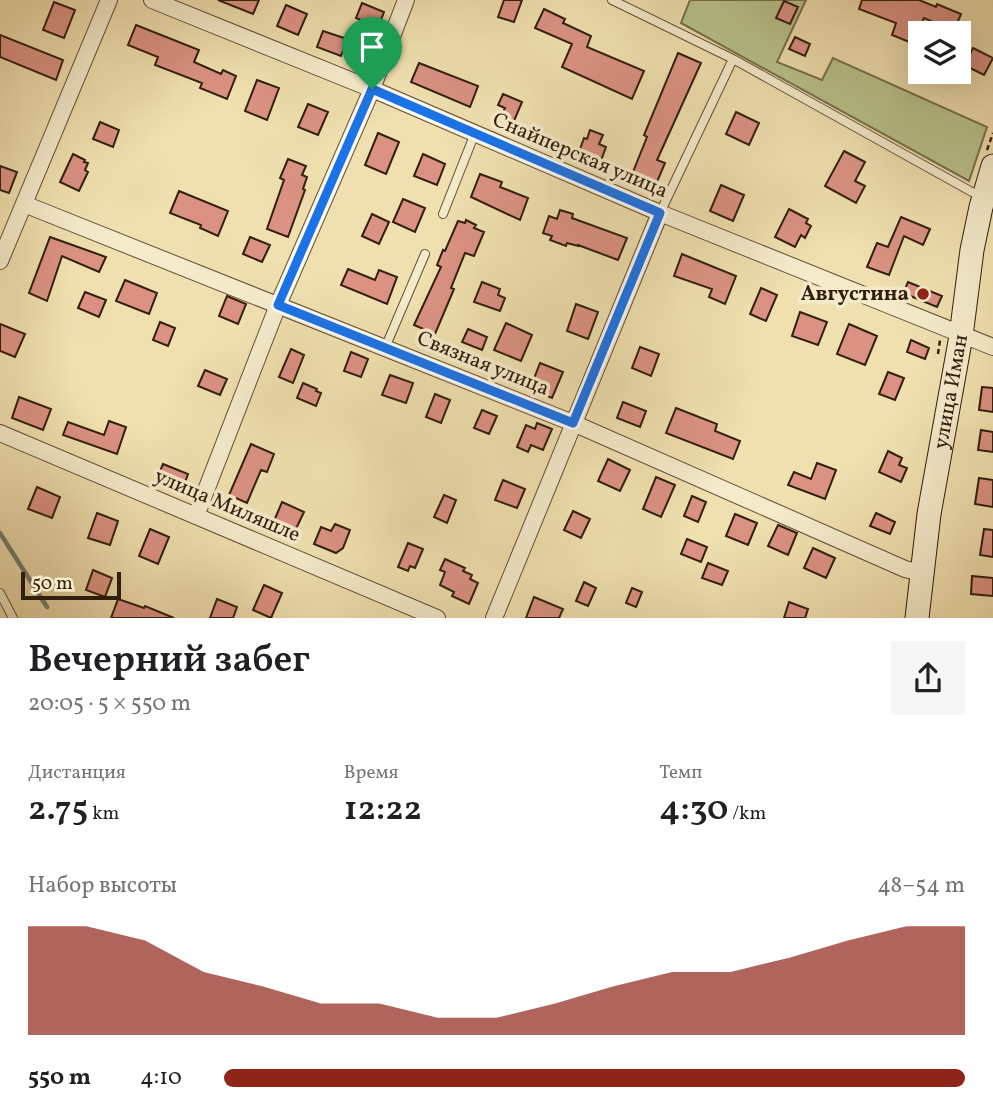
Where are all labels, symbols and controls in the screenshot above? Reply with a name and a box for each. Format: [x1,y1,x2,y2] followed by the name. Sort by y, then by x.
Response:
[342,17,402,89] pin
[908,21,971,84] map controls
[908,21,971,84] button: layers
[353,28,391,66] icon: arrive
[488,106,672,206] street label: Снайперская улица
[801,280,909,309] place label: Августина
[915,286,931,302] marker: Августина
[412,324,554,404] street label: Связная улица
[926,332,976,451] street label: улица Иман
[149,462,305,550] street label: улица Миляшле
[21,568,121,600] scale bar
[32,571,73,597] text: 50 m
[28,635,310,688] text: Вечерний забег
[891,641,965,715] button: share
[28,688,191,720] text: 20:05 · 5 × 550 m
[28,760,126,786] text: Дистанция
[344,760,398,786] text: Время
[659,760,702,786] text: Темп
[28,786,88,834] text: 2.75
[344,786,422,834] text: 12:22
[659,786,728,834] text: 4:30
[88,801,119,827] text: km
[728,801,766,827] text: /km
[28,870,177,902] text: Набор высоты
[877,870,965,902] text: 48–54 m
[28,1062,91,1094] text: 550 m
[140,1062,182,1094] text: 4:10

